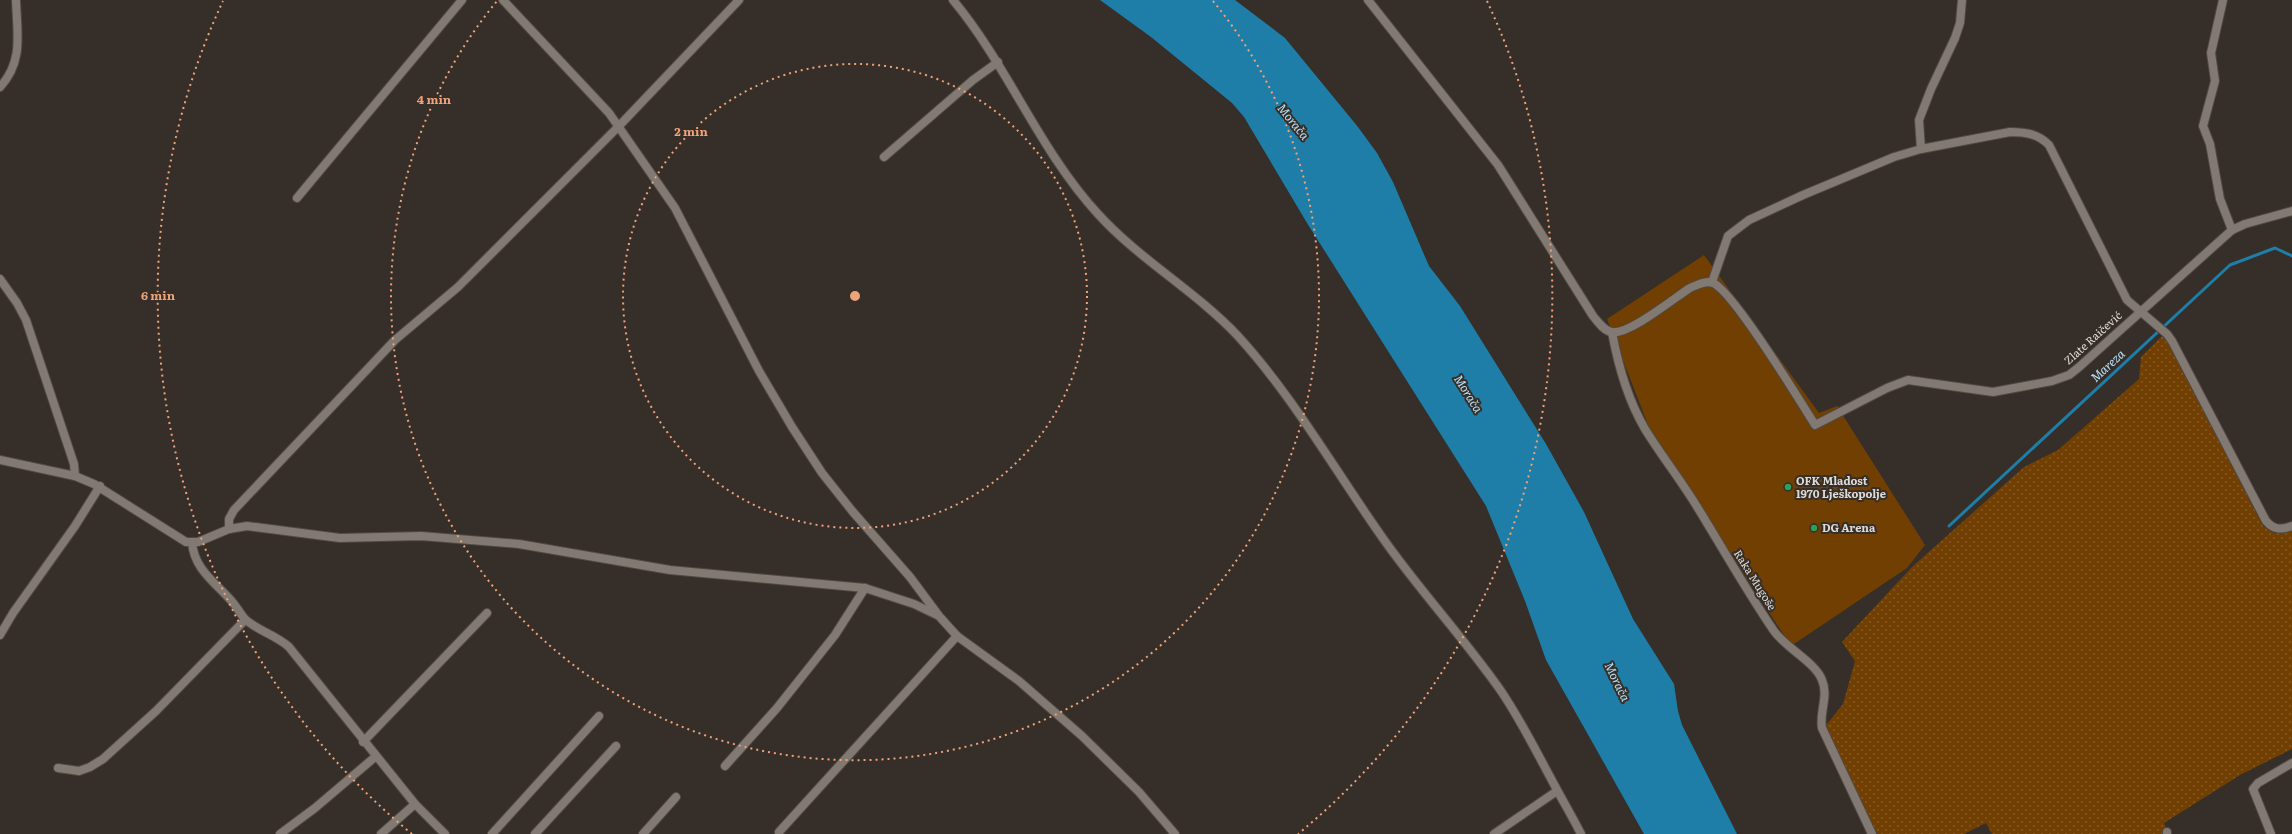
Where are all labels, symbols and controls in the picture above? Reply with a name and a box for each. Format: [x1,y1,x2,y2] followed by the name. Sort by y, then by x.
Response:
[417,90,452,108] text: 4 min
[1274,99,1314,143] water label: Morača
[674,122,708,140] text: 2 min
[141,286,176,304] text: 6 min
[848,289,862,303] centre of rings
[2060,307,2125,368] street label: Zlate Raičević
[2086,345,2129,386] water label: Mareza
[1450,371,1488,416] water label: Morača
[1796,472,1886,501] place label: OFK Mladost 1970 Lješkopolje
[1783,482,1793,492] marker: OFK Mladost 1970 Lješkopolje
[1822,519,1876,535] place label: DG Arena
[1809,523,1819,533] marker: DG Arena
[1731,546,1781,613] street label: Raka Mugoše
[1601,659,1635,704] water label: Morača

